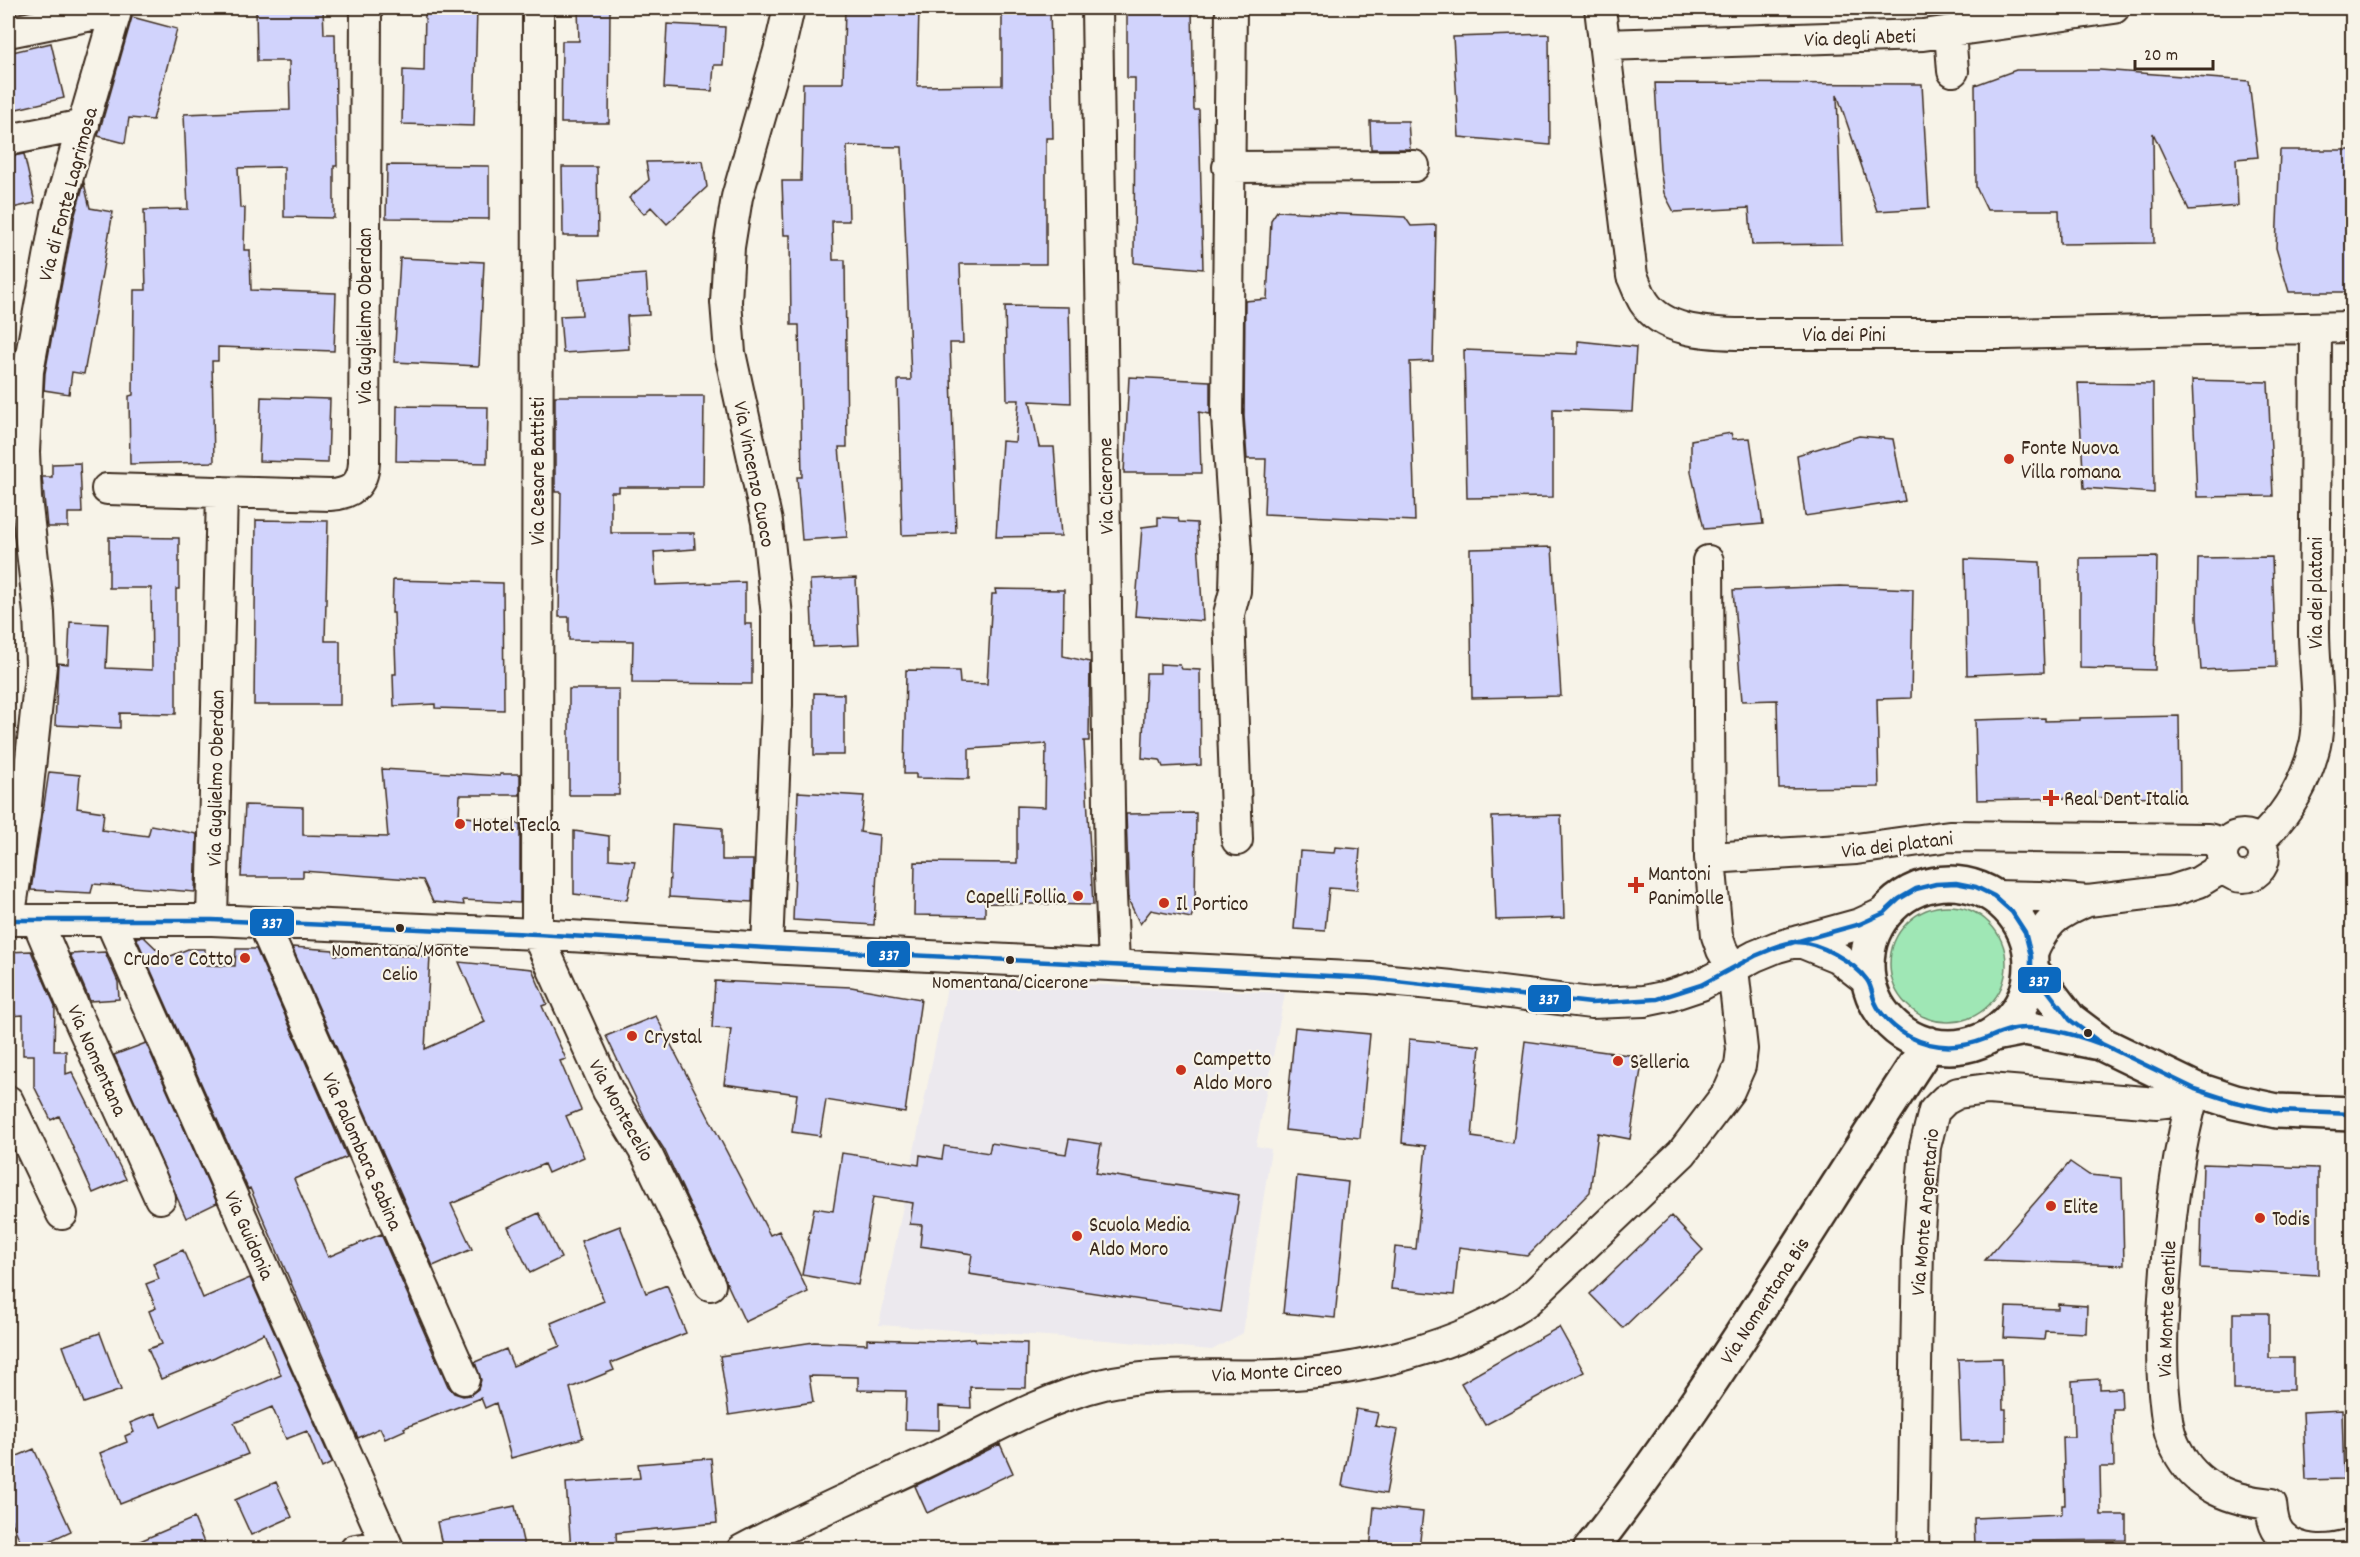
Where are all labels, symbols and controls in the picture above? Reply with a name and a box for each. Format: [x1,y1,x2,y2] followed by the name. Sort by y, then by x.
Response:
[1804,23,1917,57] street label: Via degli Abeti
[2135,33,2213,71] scale bar
[2144,44,2178,69] text: 20 m
[32,103,108,285] street label: Via di Fonte Lagrimosa
[352,228,382,404] street label: Via Guglielmo Oberdan
[1802,322,1886,352] street label: Via dei Pini
[525,397,555,545] street label: Via Cesare Battisti
[723,399,781,550] street label: Via Vincenzo Cuoco
[2021,435,2122,489] place label: Fonte Nuova Villa romana
[1092,437,1124,534] street label: Via Cicerone
[2002,452,2016,466] marker: Fonte Nuova Villa romana
[2303,537,2333,649] street label: Via dei platani
[201,689,235,867] street label: Via Guglielmo Oberdan
[2064,786,2189,816] place label: Real Dent Italia
[2042,789,2060,807] marker: Real Dent Italia
[472,812,561,842] place label: Hotel Tecla
[453,817,467,831] marker: Hotel Tecla
[1840,825,1955,869] street label: Via dei platani
[1648,861,1724,915] place label: Mantoni Panimolle
[1629,878,1643,892] marker: Mantoni Panimolle
[966,884,1067,914] place label: Capelli Follia
[1071,889,1085,903] marker: Capelli Follia
[1176,891,1248,921] place label: Il Portico
[1157,896,1171,910] marker: Il Portico
[249,908,295,937] line badge: 337
[262,913,282,936] text: 337
[394,922,406,934] marker: Nomentana/Monte Celio
[331,938,469,990] place label: Nomentana/Monte Celio
[866,940,911,968] line badge: 337
[879,945,899,968] text: 337
[123,946,233,976] place label: Crudo e Cotto
[238,951,252,965] marker: Crudo e Cotto
[1004,954,1016,966] marker: Nomentana/Cicerone
[2017,966,2062,994] line badge: 337
[932,970,1088,998] place label: Nomentana/Cicerone
[2029,971,2049,994] text: 337
[1527,984,1572,1013] line badge: 337
[1539,989,1559,1012] text: 337
[57,1001,134,1123] street label: Via Nomentana
[644,1024,702,1054] place label: Crystal
[2082,1027,2094,1039] unlabelled marker
[625,1029,639,1043] marker: Crystal
[1193,1046,1272,1100] place label: Campetto Aldo Moro
[1630,1049,1690,1079] place label: Selleria
[1611,1054,1625,1068] marker: Selleria
[579,1055,660,1168] street label: Via Montecelio
[1174,1063,1188,1077] marker: Campetto Aldo Moro
[312,1069,409,1237] street label: Via Palombara Sabina
[1905,1127,1949,1297] street label: Via Monte Argentario
[214,1187,281,1287] street label: Via Guidonia
[2063,1194,2098,1224] place label: Elite
[2044,1199,2058,1213] marker: Elite
[2272,1206,2310,1236] place label: Todis
[2253,1211,2267,1225] marker: Todis
[1089,1212,1191,1266] place label: Scuola Media Aldo Moro
[1070,1229,1084,1243] marker: Scuola Media Aldo Moro
[1714,1232,1819,1371] street label: Via Nomentana Bis
[2152,1240,2186,1378] street label: Via Monte Gentile
[1211,1356,1343,1392] street label: Via Monte Circeo

